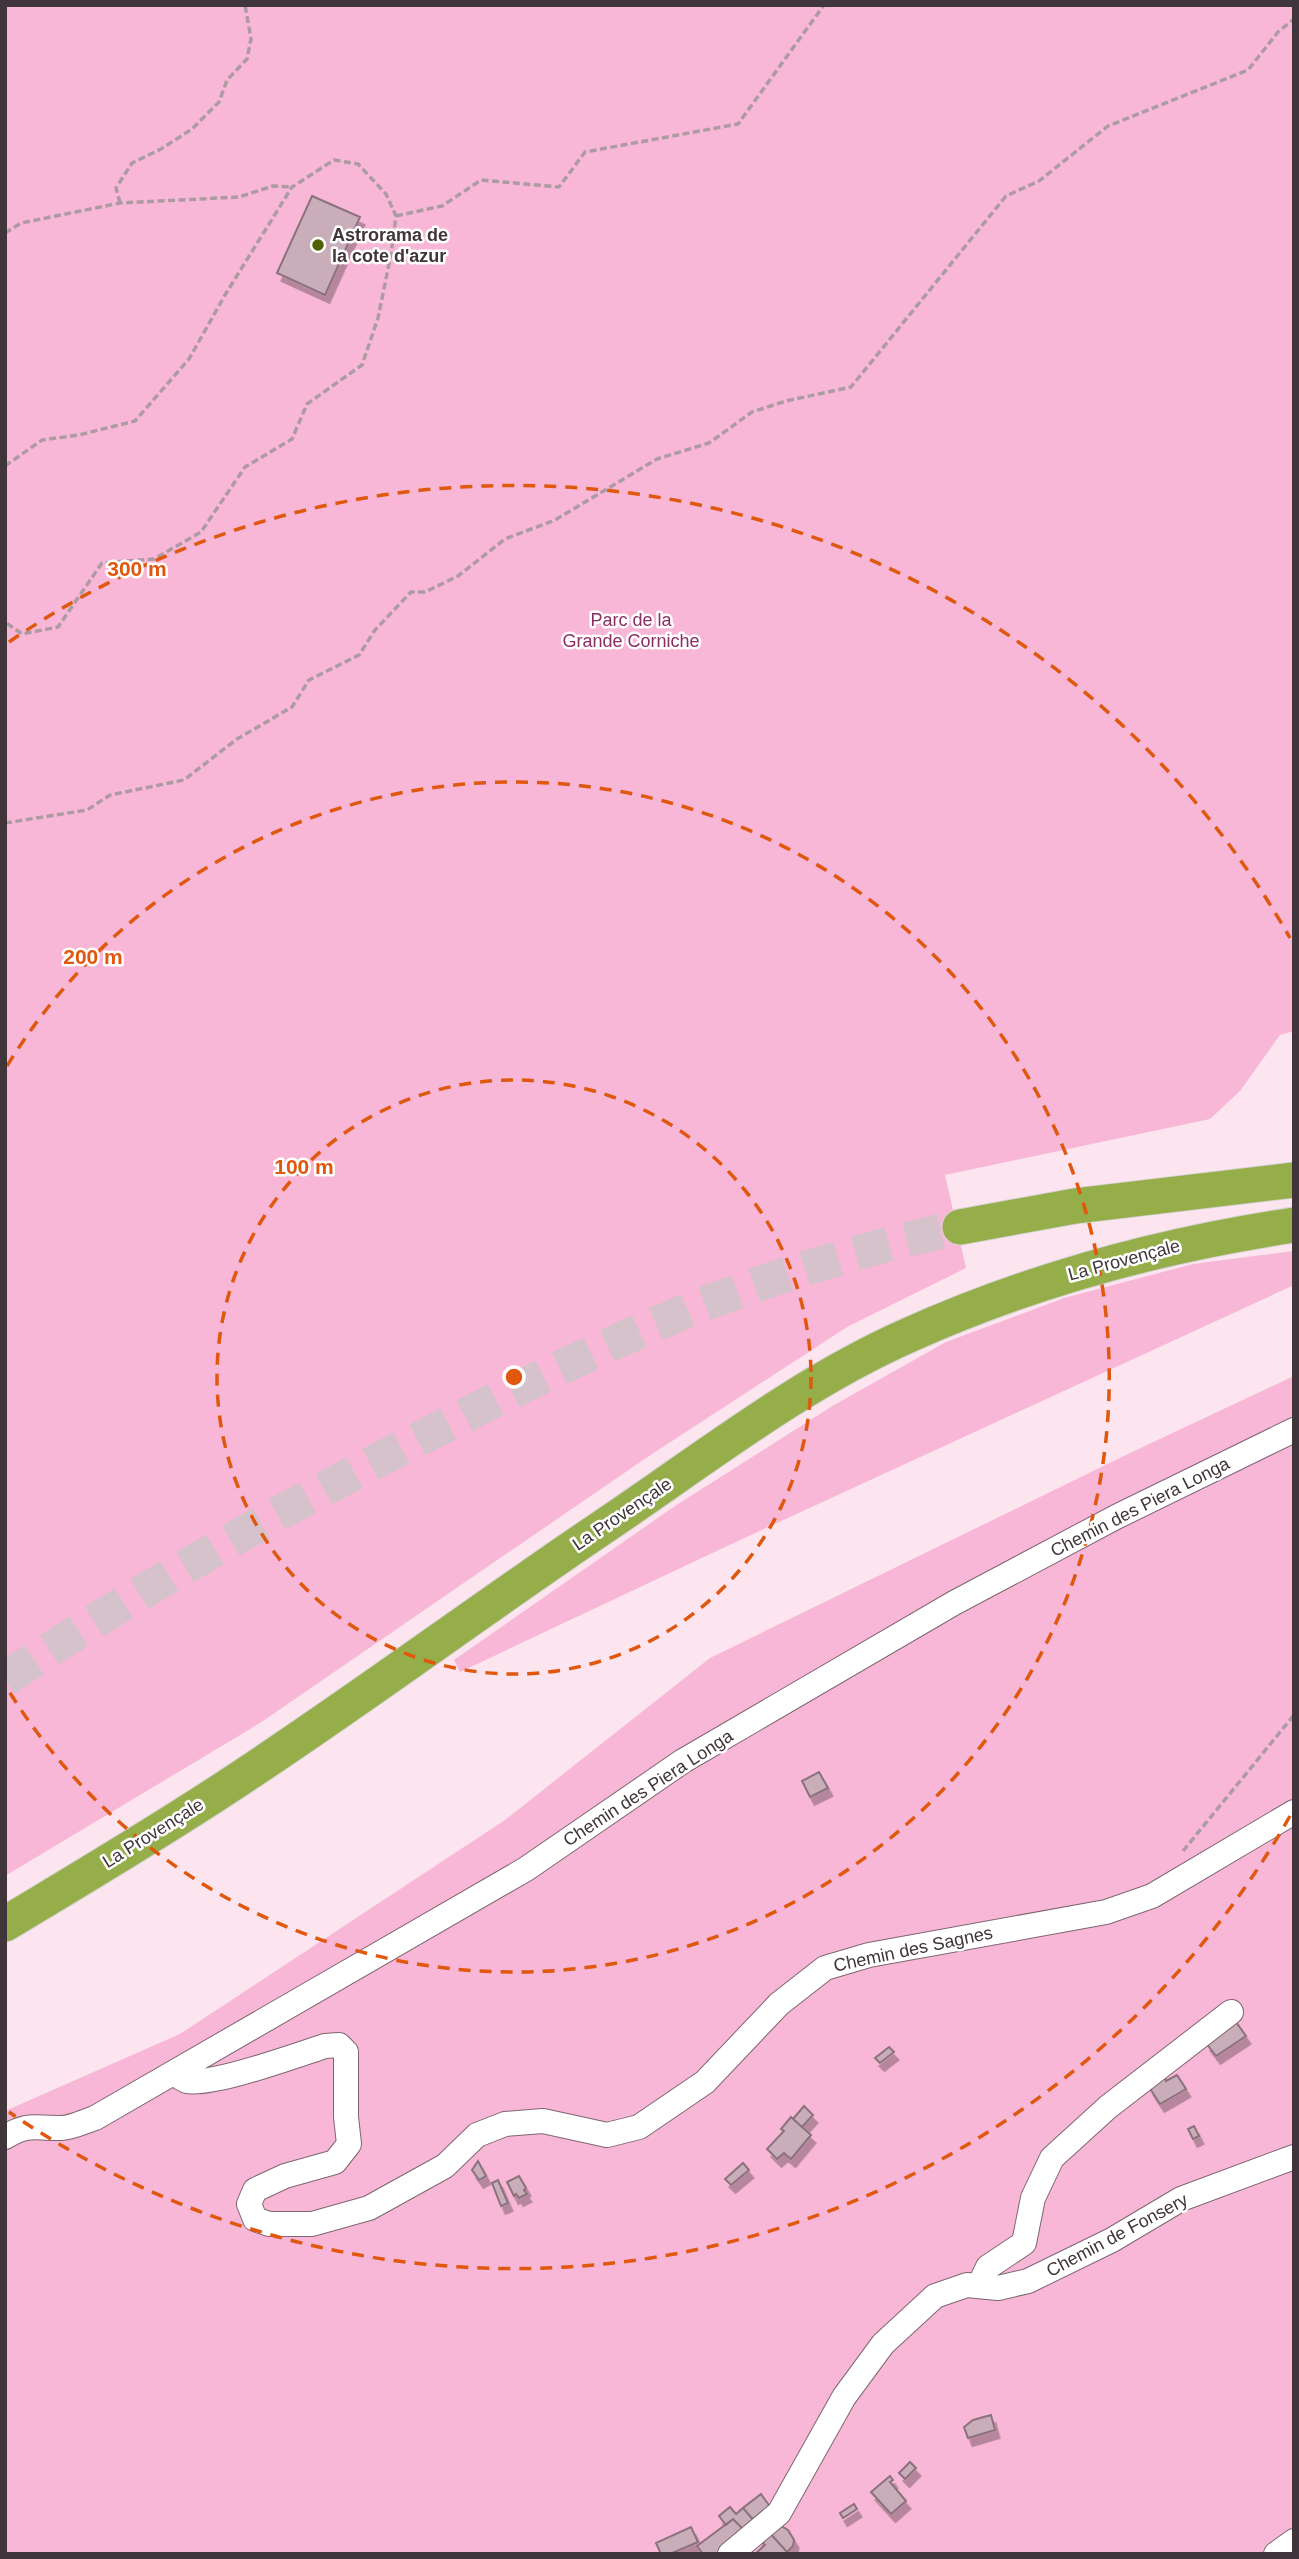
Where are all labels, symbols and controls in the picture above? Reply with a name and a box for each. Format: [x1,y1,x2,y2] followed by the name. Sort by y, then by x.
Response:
[332,225,448,266] place label: Astrorama de la cote d'azur
[310,237,326,253] marker: Astrorama de la cote d'azur
[107,557,167,580] text: 300 m
[562,610,700,651] park label: Parc de la Grande Corniche
[63,945,123,968] text: 200 m
[274,1155,334,1178] text: 100 m
[1066,1235,1182,1285] street label: La Provençale
[502,1365,526,1389] centre of rings
[1047,1453,1234,1561] street label: Chemin des Piera Longa
[569,1474,675,1554] street label: La Provençale
[559,1725,737,1850] street label: Chemin des Piera Longa
[99,1794,207,1872] street label: La Provençale
[832,1922,994,1976] street label: Chemin des Sagnes
[1043,2189,1191,2281] street label: Chemin de Fonsery

